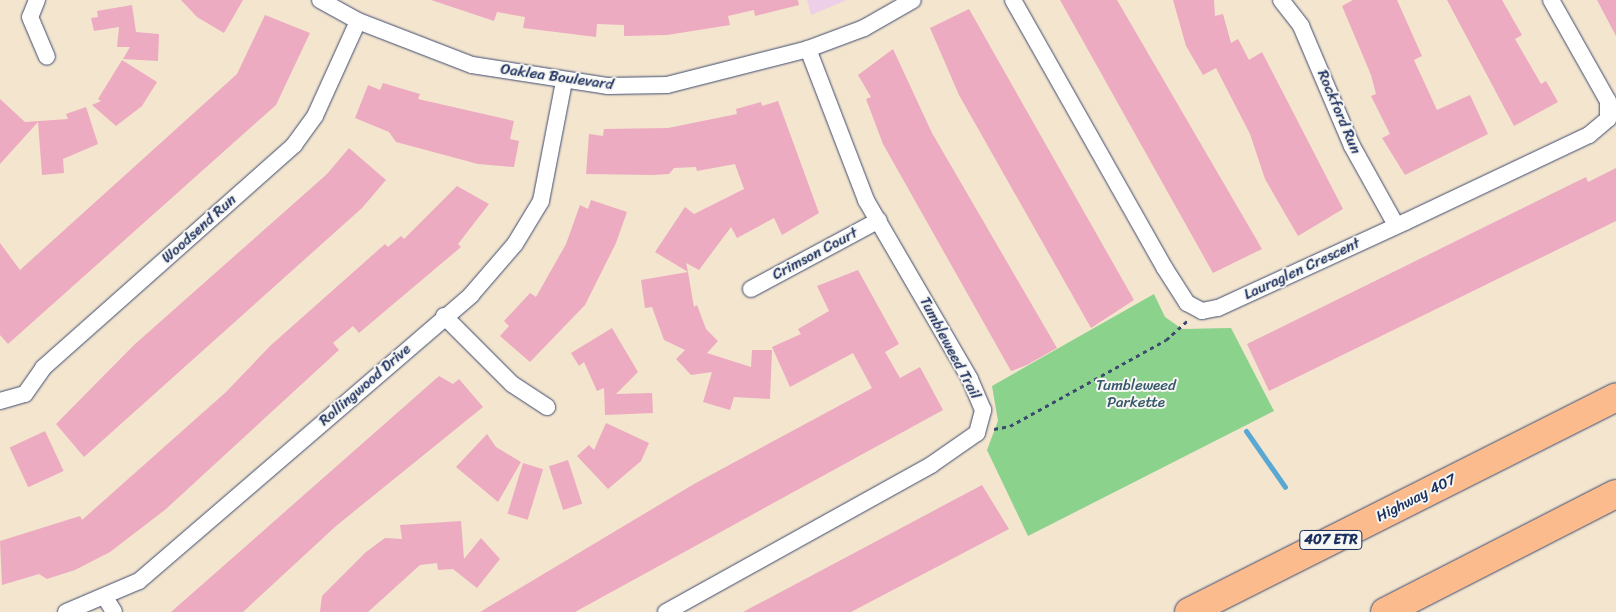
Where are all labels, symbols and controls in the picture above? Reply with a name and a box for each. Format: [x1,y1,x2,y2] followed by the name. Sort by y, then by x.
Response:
[499,60,615,94] street label: Oaklea Boulevard
[1313,67,1365,157] street label: Rockford Run
[158,191,240,267] street label: Woodsend Run
[769,224,861,284] street label: Crimson Court
[1240,234,1364,304] street label: Lauraglen Crescent
[916,294,984,402] street label: Tumbleweed Trail
[315,340,415,430] street label: Rollingwood Drive
[1096,376,1176,411] park label: Tumbleweed Parkette
[1373,470,1459,526] street label: Highway 407
[1298,528,1364,552] road number: 407 ETR

